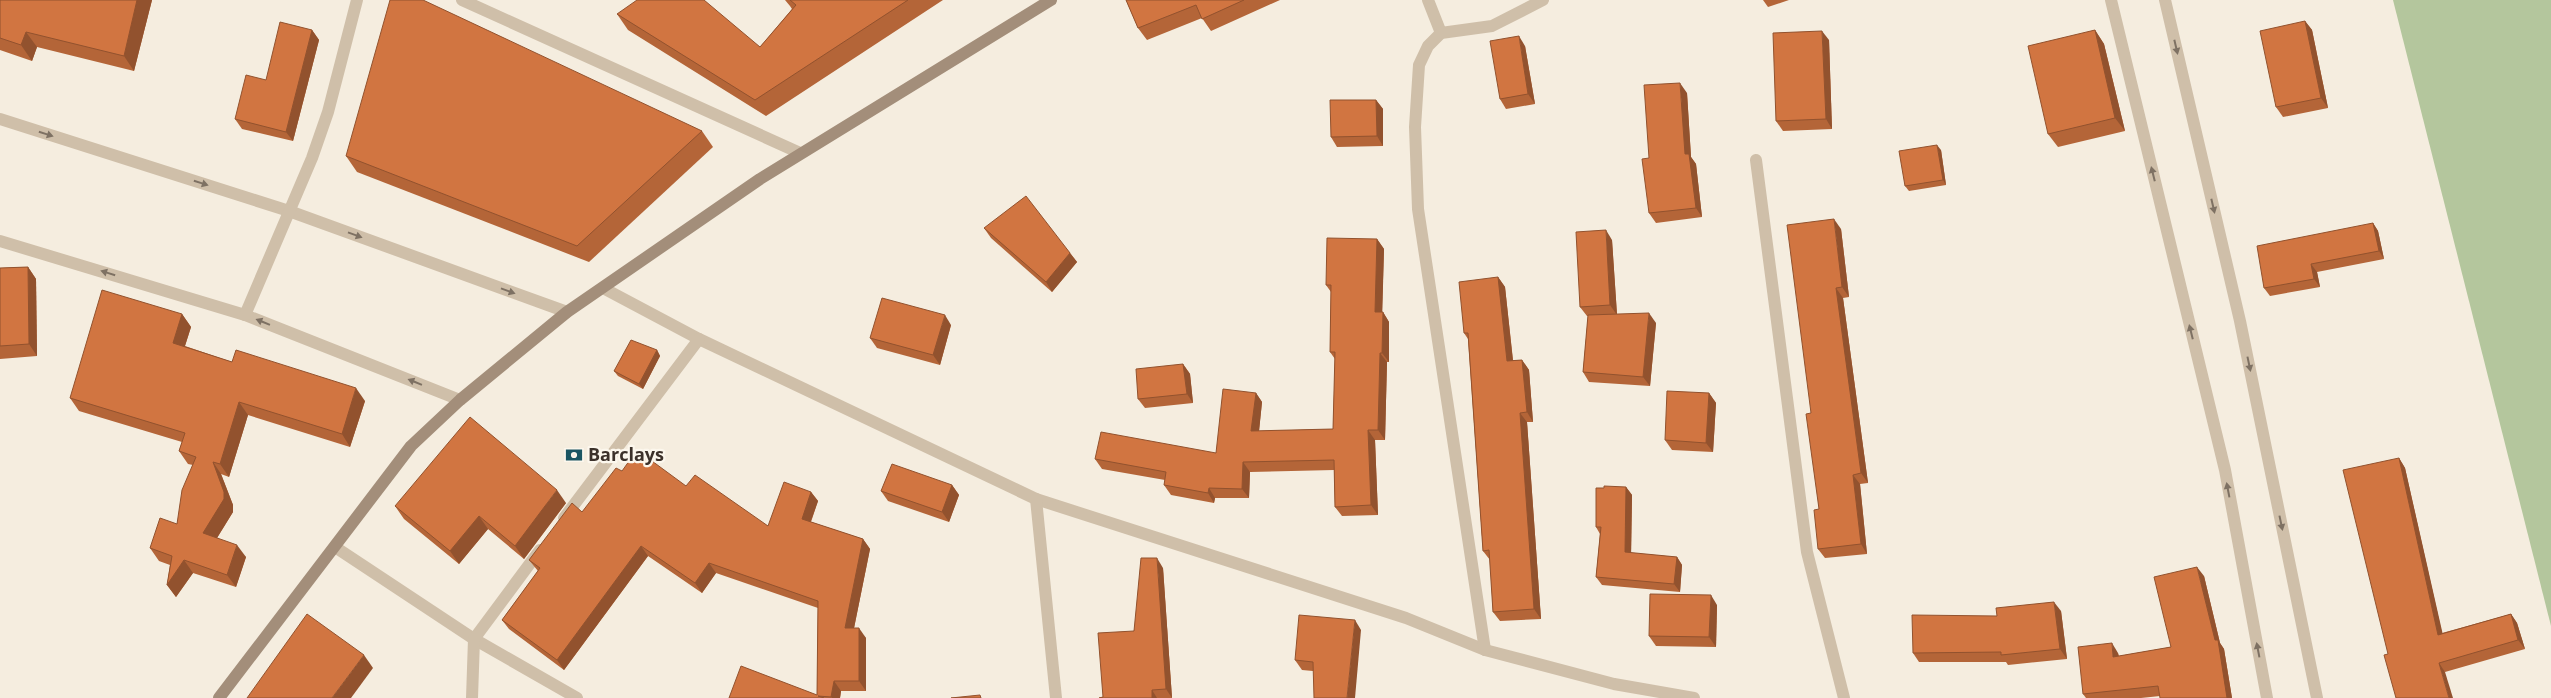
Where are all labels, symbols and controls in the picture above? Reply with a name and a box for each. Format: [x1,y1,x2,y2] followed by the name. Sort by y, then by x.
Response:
[2172,40,2180,55] one-way arrow
[39,131,54,138] one-way arrow
[2148,167,2156,182] one-way arrow
[194,180,209,187] one-way arrow
[2209,198,2217,213] one-way arrow
[348,232,363,239] one-way arrow
[101,269,116,277] one-way arrow
[501,287,516,295] one-way arrow
[256,318,271,325] one-way arrow
[2187,325,2195,340] one-way arrow
[2245,357,2253,373] one-way arrow
[407,377,422,385] one-way arrow
[588,442,664,466] place label: Barclays
[564,445,584,465] bank icon: Barclays
[2224,482,2232,498] one-way arrow
[2277,516,2285,531] one-way arrow
[2254,642,2262,658] one-way arrow

